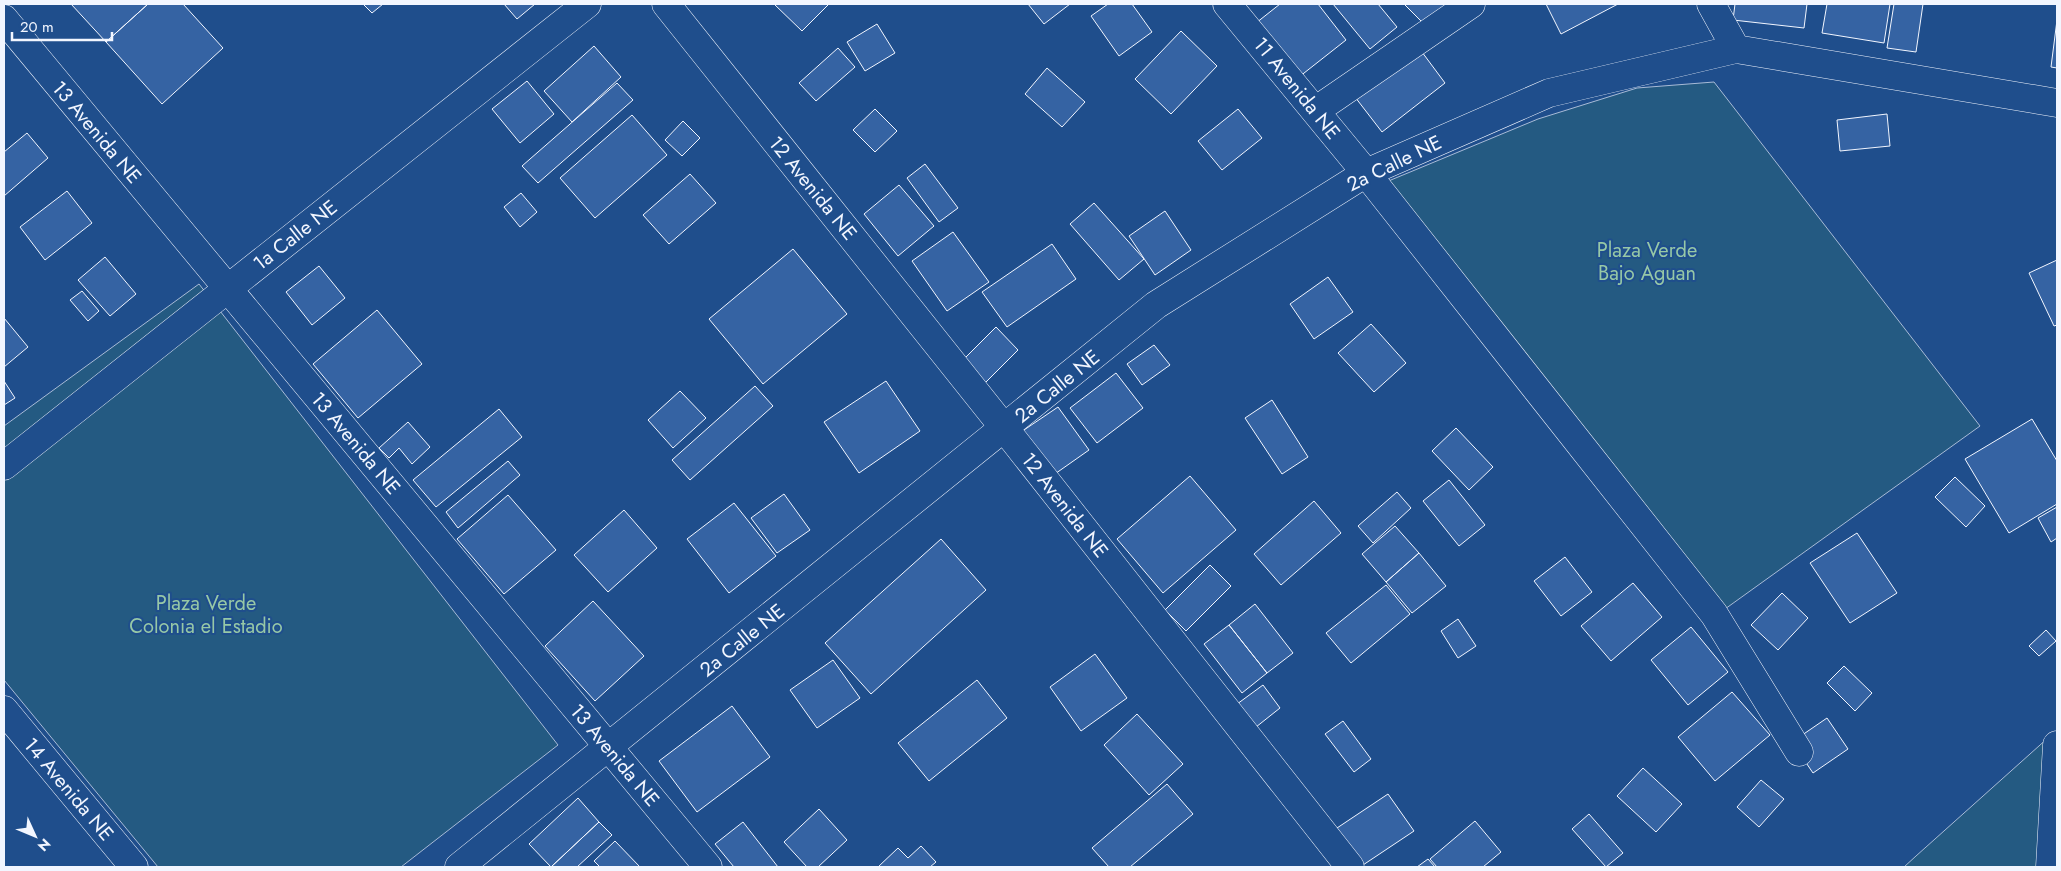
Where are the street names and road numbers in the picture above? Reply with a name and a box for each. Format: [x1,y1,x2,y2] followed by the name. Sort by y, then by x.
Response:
[1246,31,1347,146] street label: 11 Avenida NE
[45,75,148,190] street label: 13 Avenida NE
[1342,128,1447,199] street label: 2a Calle NE
[762,130,864,247] street label: 12 Avenida NE
[247,193,344,278] street label: 1a Calle NE
[1008,343,1106,430] street label: 2a Calle NE
[304,386,407,501] street label: 13 Avenida NE
[1014,446,1115,564] street label: 12 Avenida NE
[693,597,791,684] street label: 2a Calle NE
[563,698,666,813] street label: 13 Avenida NE
[19,733,119,845] street label: 14 Avenida NE

